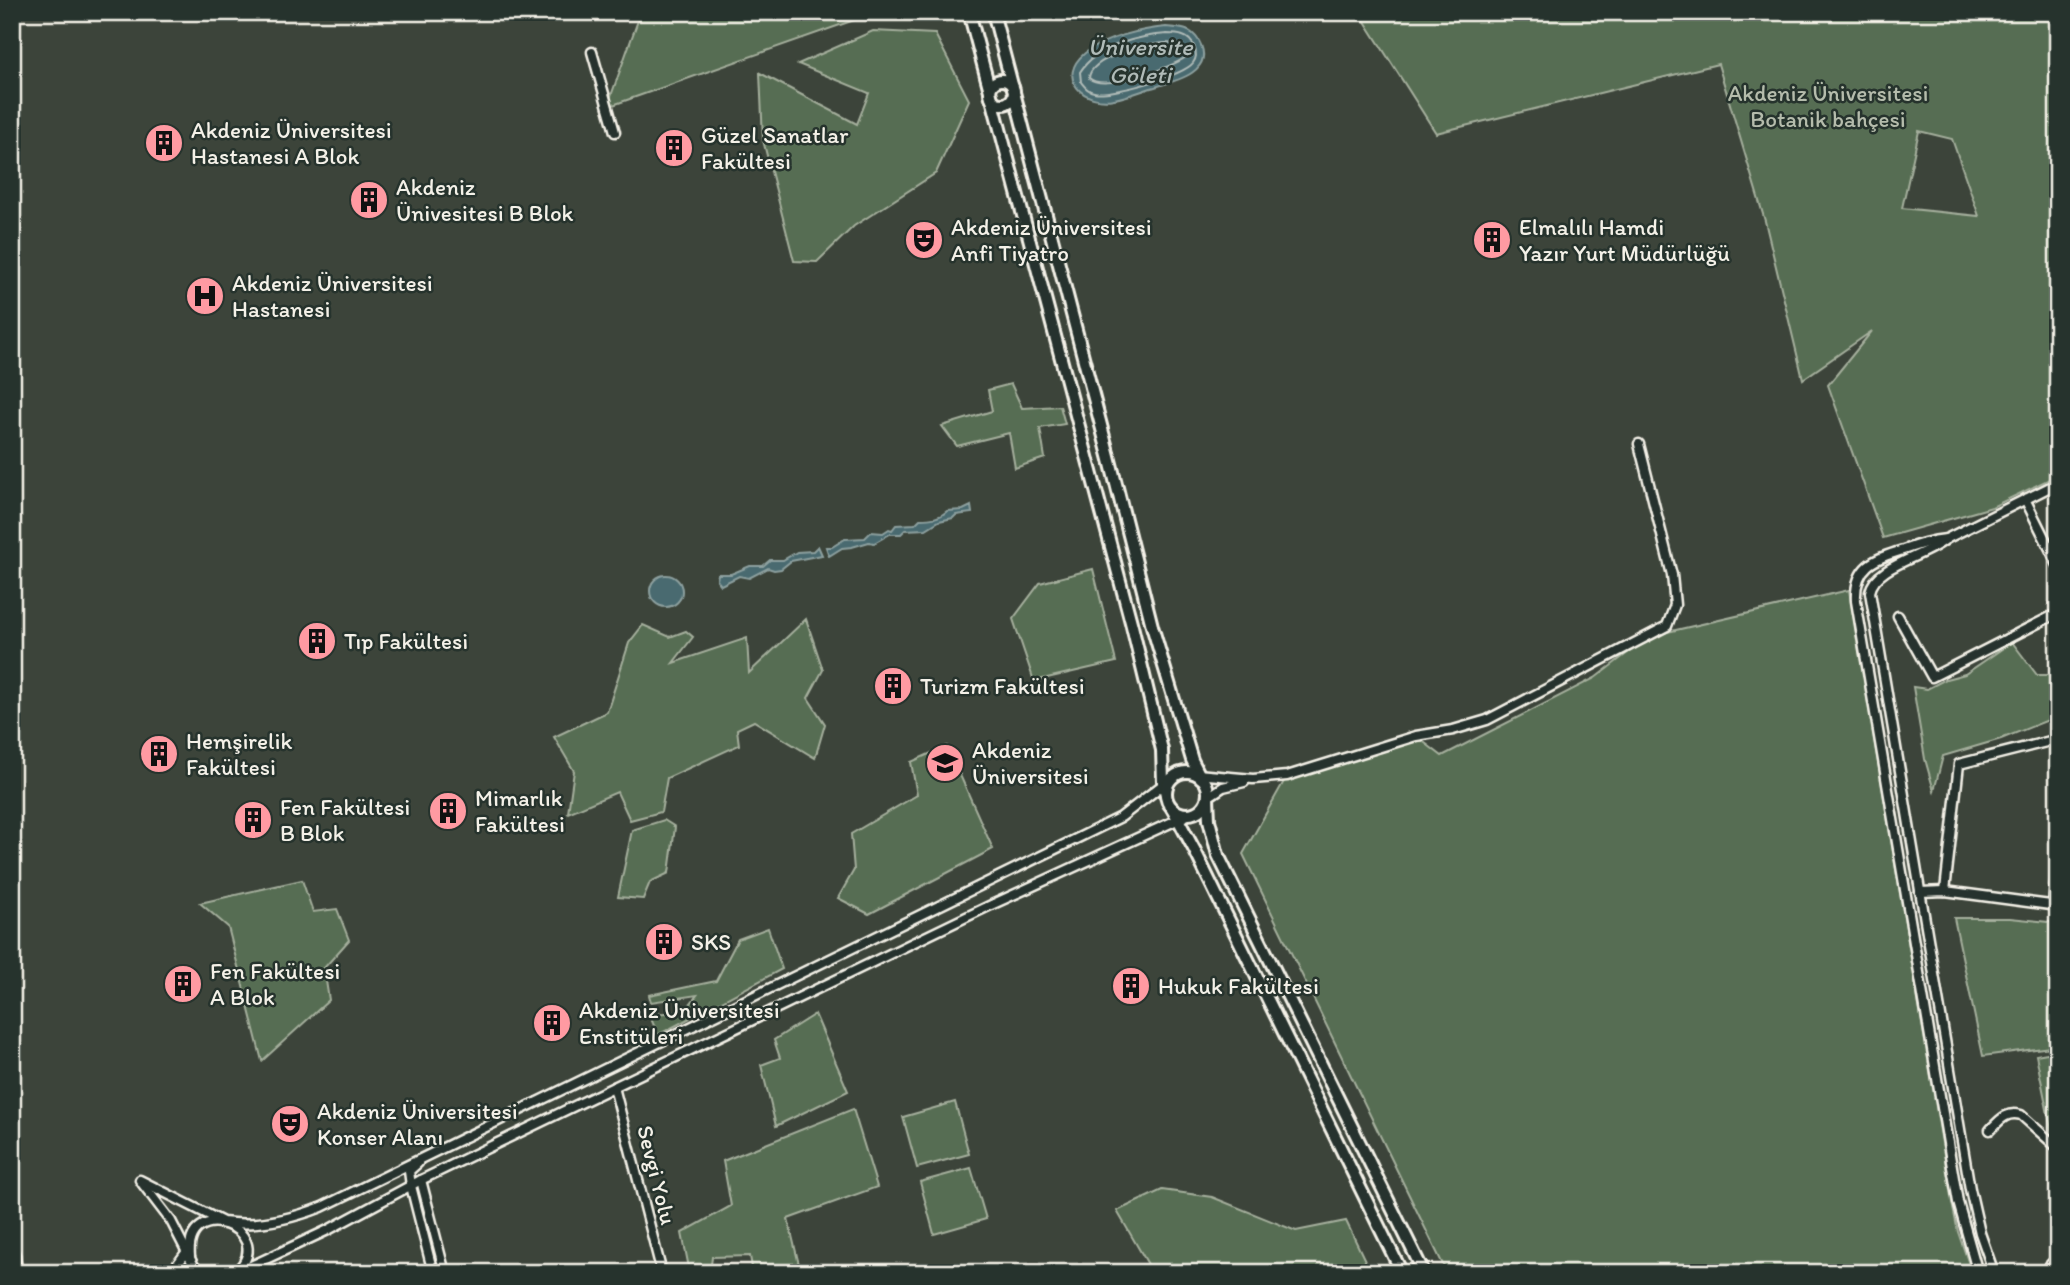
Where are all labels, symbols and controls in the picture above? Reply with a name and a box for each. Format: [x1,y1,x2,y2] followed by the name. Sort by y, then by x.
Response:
[1088,32,1194,89] water label: Üniversite Göleti
[1728,79,1928,133] park label: Akdeniz Üniversitesi Botanik bahçesi
[191,116,392,170] place label: Akdeniz Üniversitesi Hastanesi A Blok
[701,121,848,175] place label: Güzel Sanatlar Fakültesi
[143,122,185,164] building icon: Akdeniz Üniversitesi Hastanesi A Blok
[653,127,695,169] building icon: Güzel Sanatlar Fakültesi
[396,173,574,227] place label: Akdeniz Ünivesitesi B Blok
[348,179,390,221] building icon: Akdeniz Ünivesitesi B Blok
[951,213,1152,267] place label: Akdeniz Üniversitesi Anfi Tiyatro
[1519,213,1730,267] place label: Elmalılı Hamdi Yazır Yurt Müdürlüğü
[903,219,945,261] theatre icon: Akdeniz Üniversitesi Anfi Tiyatro
[1471,219,1513,261] building icon: Elmalılı Hamdi Yazır Yurt Müdürlüğü
[232,269,433,323] place label: Akdeniz Üniversitesi Hastanesi
[184,275,226,317] hospital icon: Akdeniz Üniversitesi Hastanesi
[296,620,338,662] building icon: Tıp Fakültesi
[344,627,468,655] place label: Tıp Fakültesi
[872,665,914,707] building icon: Turizm Fakültesi
[920,672,1085,700] place label: Turizm Fakültesi
[186,727,293,781] place label: Hemşirelik Fakültesi
[138,733,180,775] building icon: Hemşirelik Fakültesi
[972,736,1089,790] place label: Akdeniz Üniversitesi
[924,742,966,784] school or university icon: Akdeniz Üniversitesi
[475,784,565,838] place label: Mimarlık Fakültesi
[427,790,469,832] building icon: Mimarlık Fakültesi
[280,793,410,847] place label: Fen Fakültesi B Blok
[232,799,274,841] building icon: Fen Fakültesi B Blok
[643,921,685,963] building icon: SKS
[691,928,731,956] place label: SKS
[210,957,340,1011] place label: Fen Fakültesi A Blok
[162,963,204,1005] building icon: Fen Fakültesi A Blok
[1110,965,1152,1007] building icon: Hukuk Fakültesi
[1158,972,1319,1000] place label: Hukuk Fakültesi
[579,996,780,1050] place label: Akdeniz Üniversitesi Enstitüleri
[531,1002,573,1044] building icon: Akdeniz Üniversitesi Enstitüleri
[317,1097,518,1151] place label: Akdeniz Üniversitesi Konser Alanı
[269,1103,311,1145] theatre icon: Akdeniz Üniversitesi Konser Alanı
[631,1122,683,1228] street label: Sevgi Yolu

